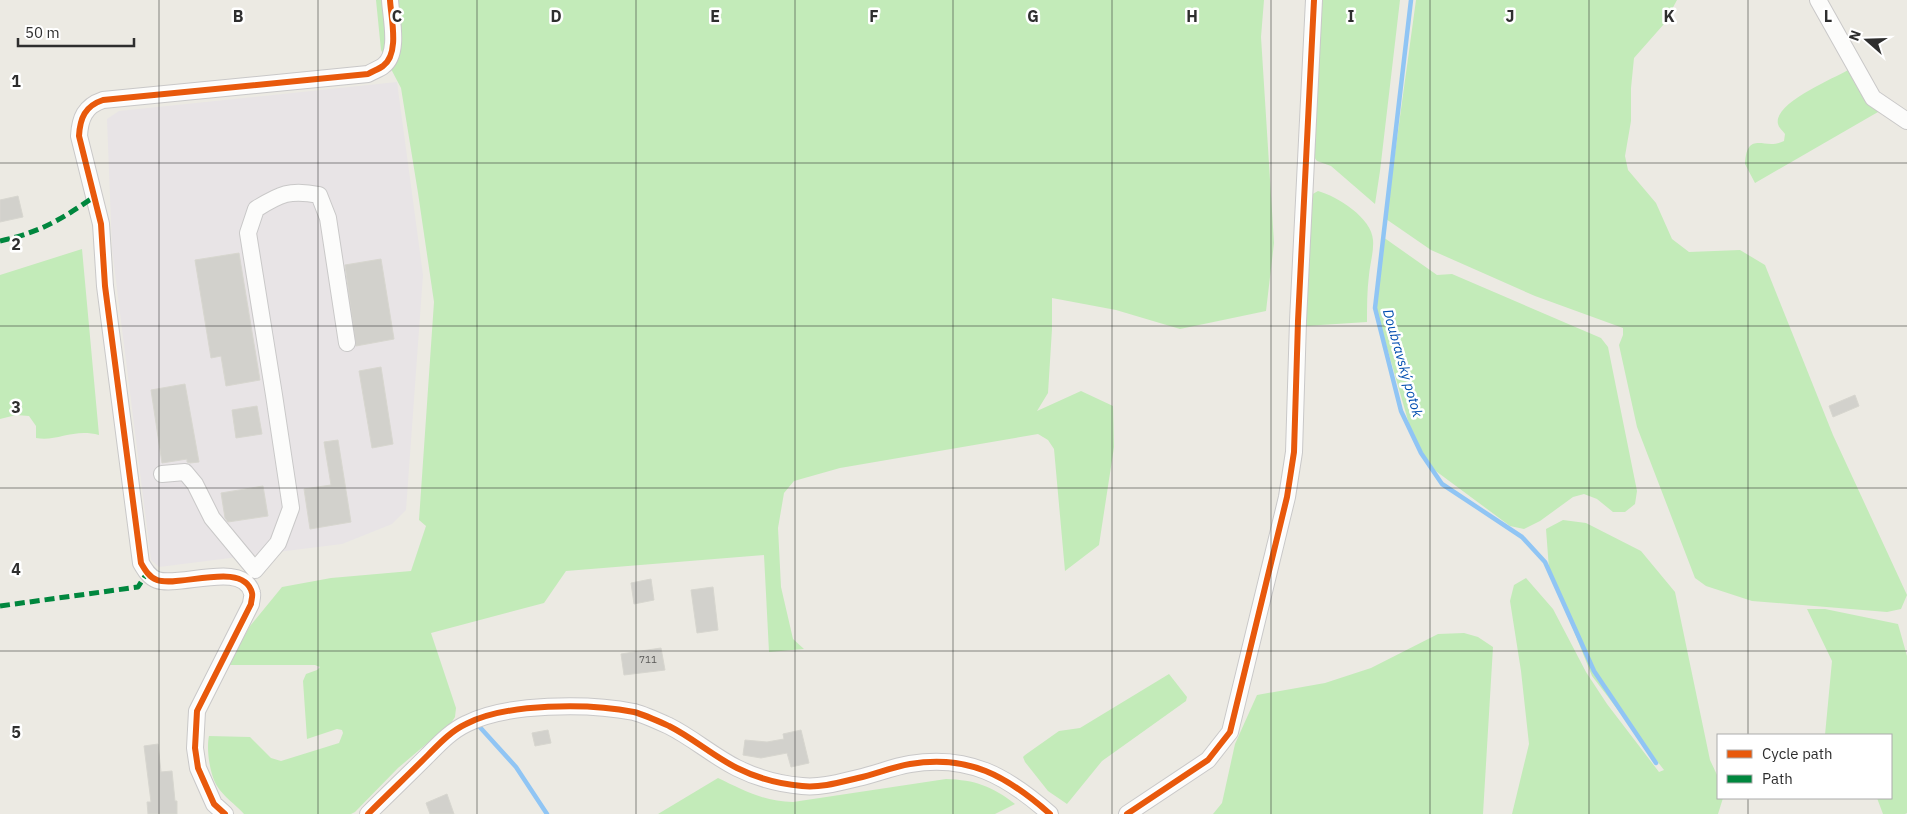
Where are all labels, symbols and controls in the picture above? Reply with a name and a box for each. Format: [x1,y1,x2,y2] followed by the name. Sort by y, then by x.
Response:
[233,6,244,26] text: B
[392,6,402,26] text: C
[550,6,562,26] text: D
[710,6,720,26] text: E
[869,6,879,26] text: F
[1027,6,1039,26] text: G
[1186,6,1198,26] text: H
[1348,6,1355,26] text: I
[1506,6,1514,26] text: J
[1663,6,1675,26] text: K
[1824,6,1832,26] text: L
[18,15,134,47] scale bar
[1842,15,1892,65] north arrow
[25,23,60,42] text: 50 m
[1845,28,1865,43] text: N
[11,71,21,91] text: 1
[11,234,21,254] text: 2
[1379,307,1427,420] water label: Doubravský potok
[11,397,21,417] text: 3
[11,559,21,579] text: 4
[639,653,657,666] house number: 711
[11,722,21,742] text: 5
[1717,734,1892,799] legend
[1762,744,1833,763] text: Cycle path
[1762,769,1793,788] text: Path

